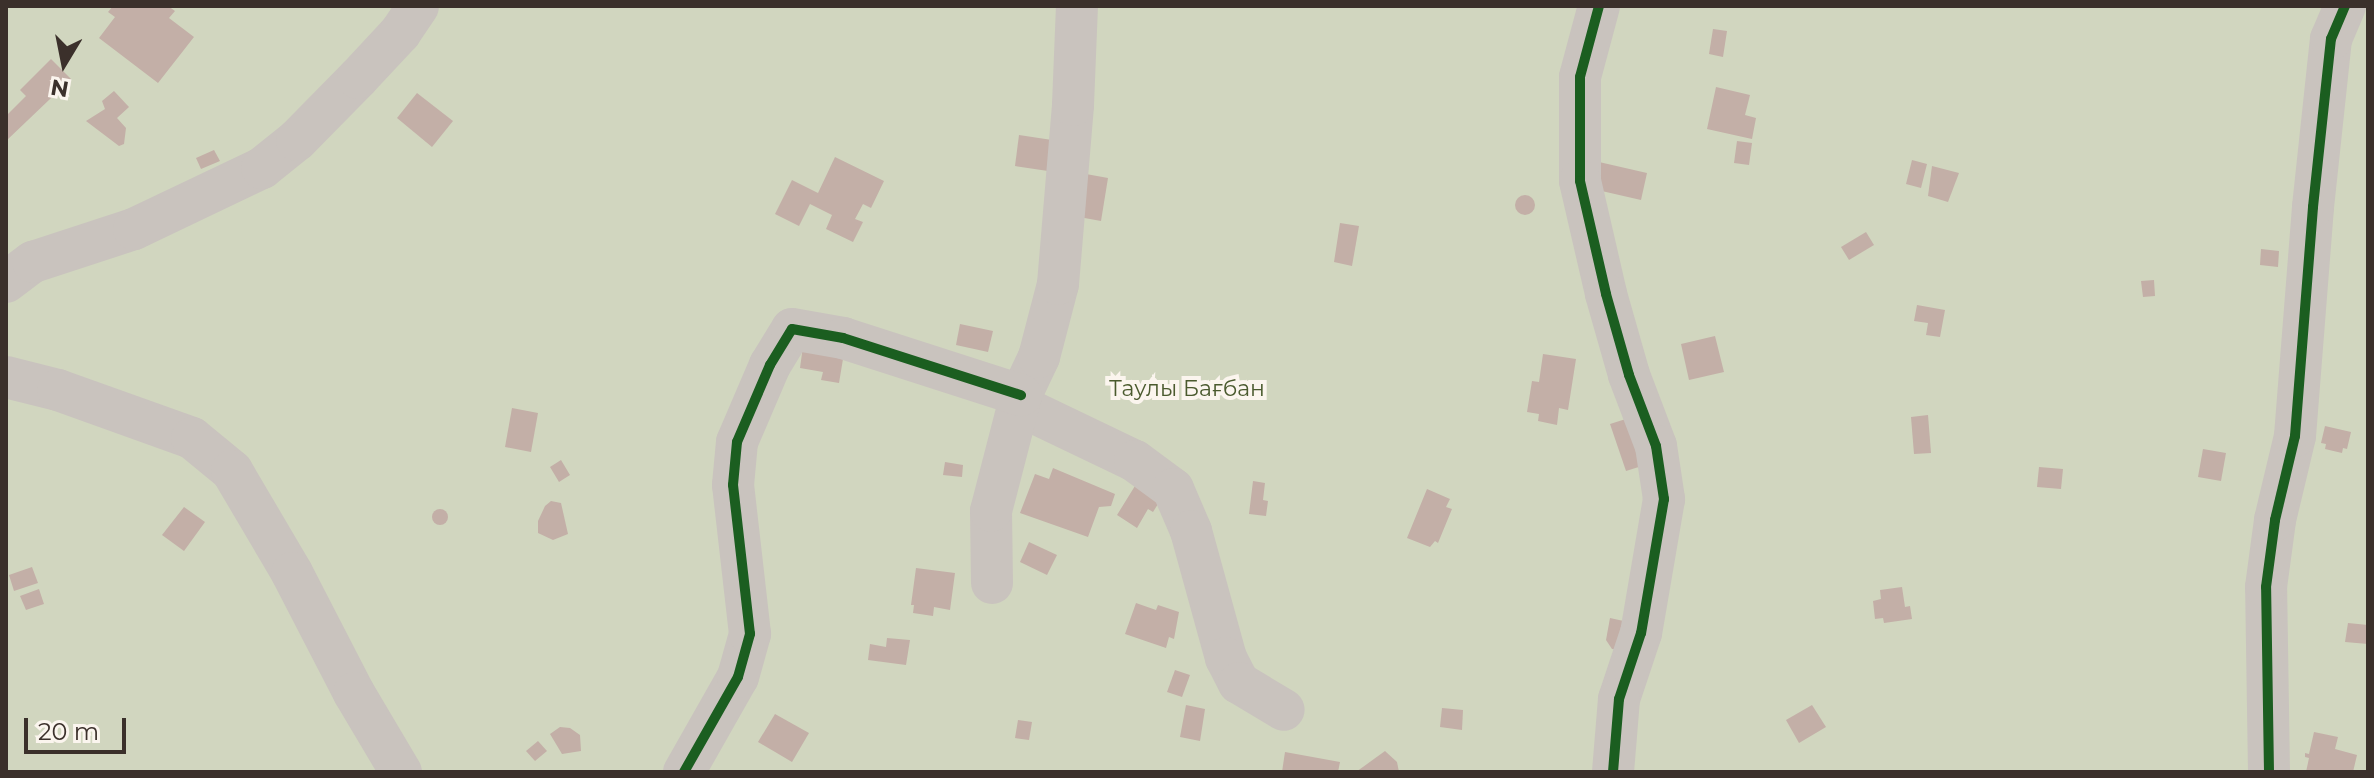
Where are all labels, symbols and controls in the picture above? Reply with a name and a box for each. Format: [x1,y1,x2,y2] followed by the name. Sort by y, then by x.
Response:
[24,24,104,104] north arrow
[49,73,71,103] text: N
[1109,376,1265,402] park label: Таулы Бағбан
[28,702,130,752] scale bar
[38,717,99,746] text: 20 m

